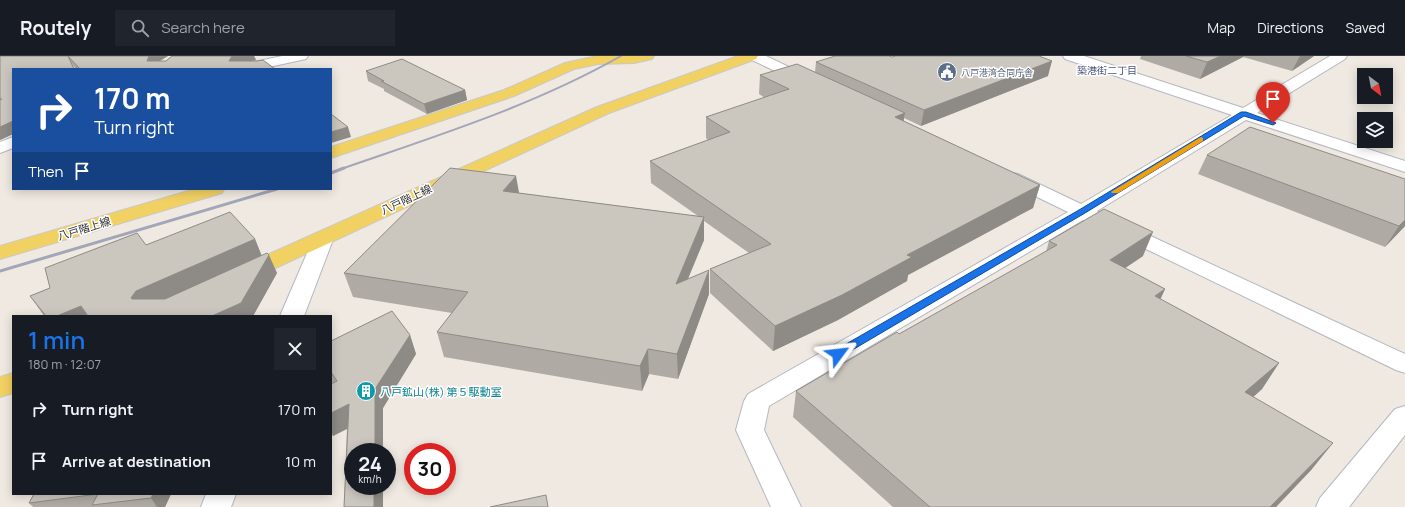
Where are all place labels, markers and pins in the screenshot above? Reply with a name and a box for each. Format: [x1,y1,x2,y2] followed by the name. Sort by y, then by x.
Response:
[936,61,958,83] public building icon: 八戸港湾合同庁舎
[961,66,1033,79] place label: 八戸港湾合同庁舎
[1256,82,1290,123] pin
[355,380,377,402] building icon: 八戸鉱山(株) 第５駆動室
[380,384,502,399] place label: 八戸鉱山(株) 第５駆動室

